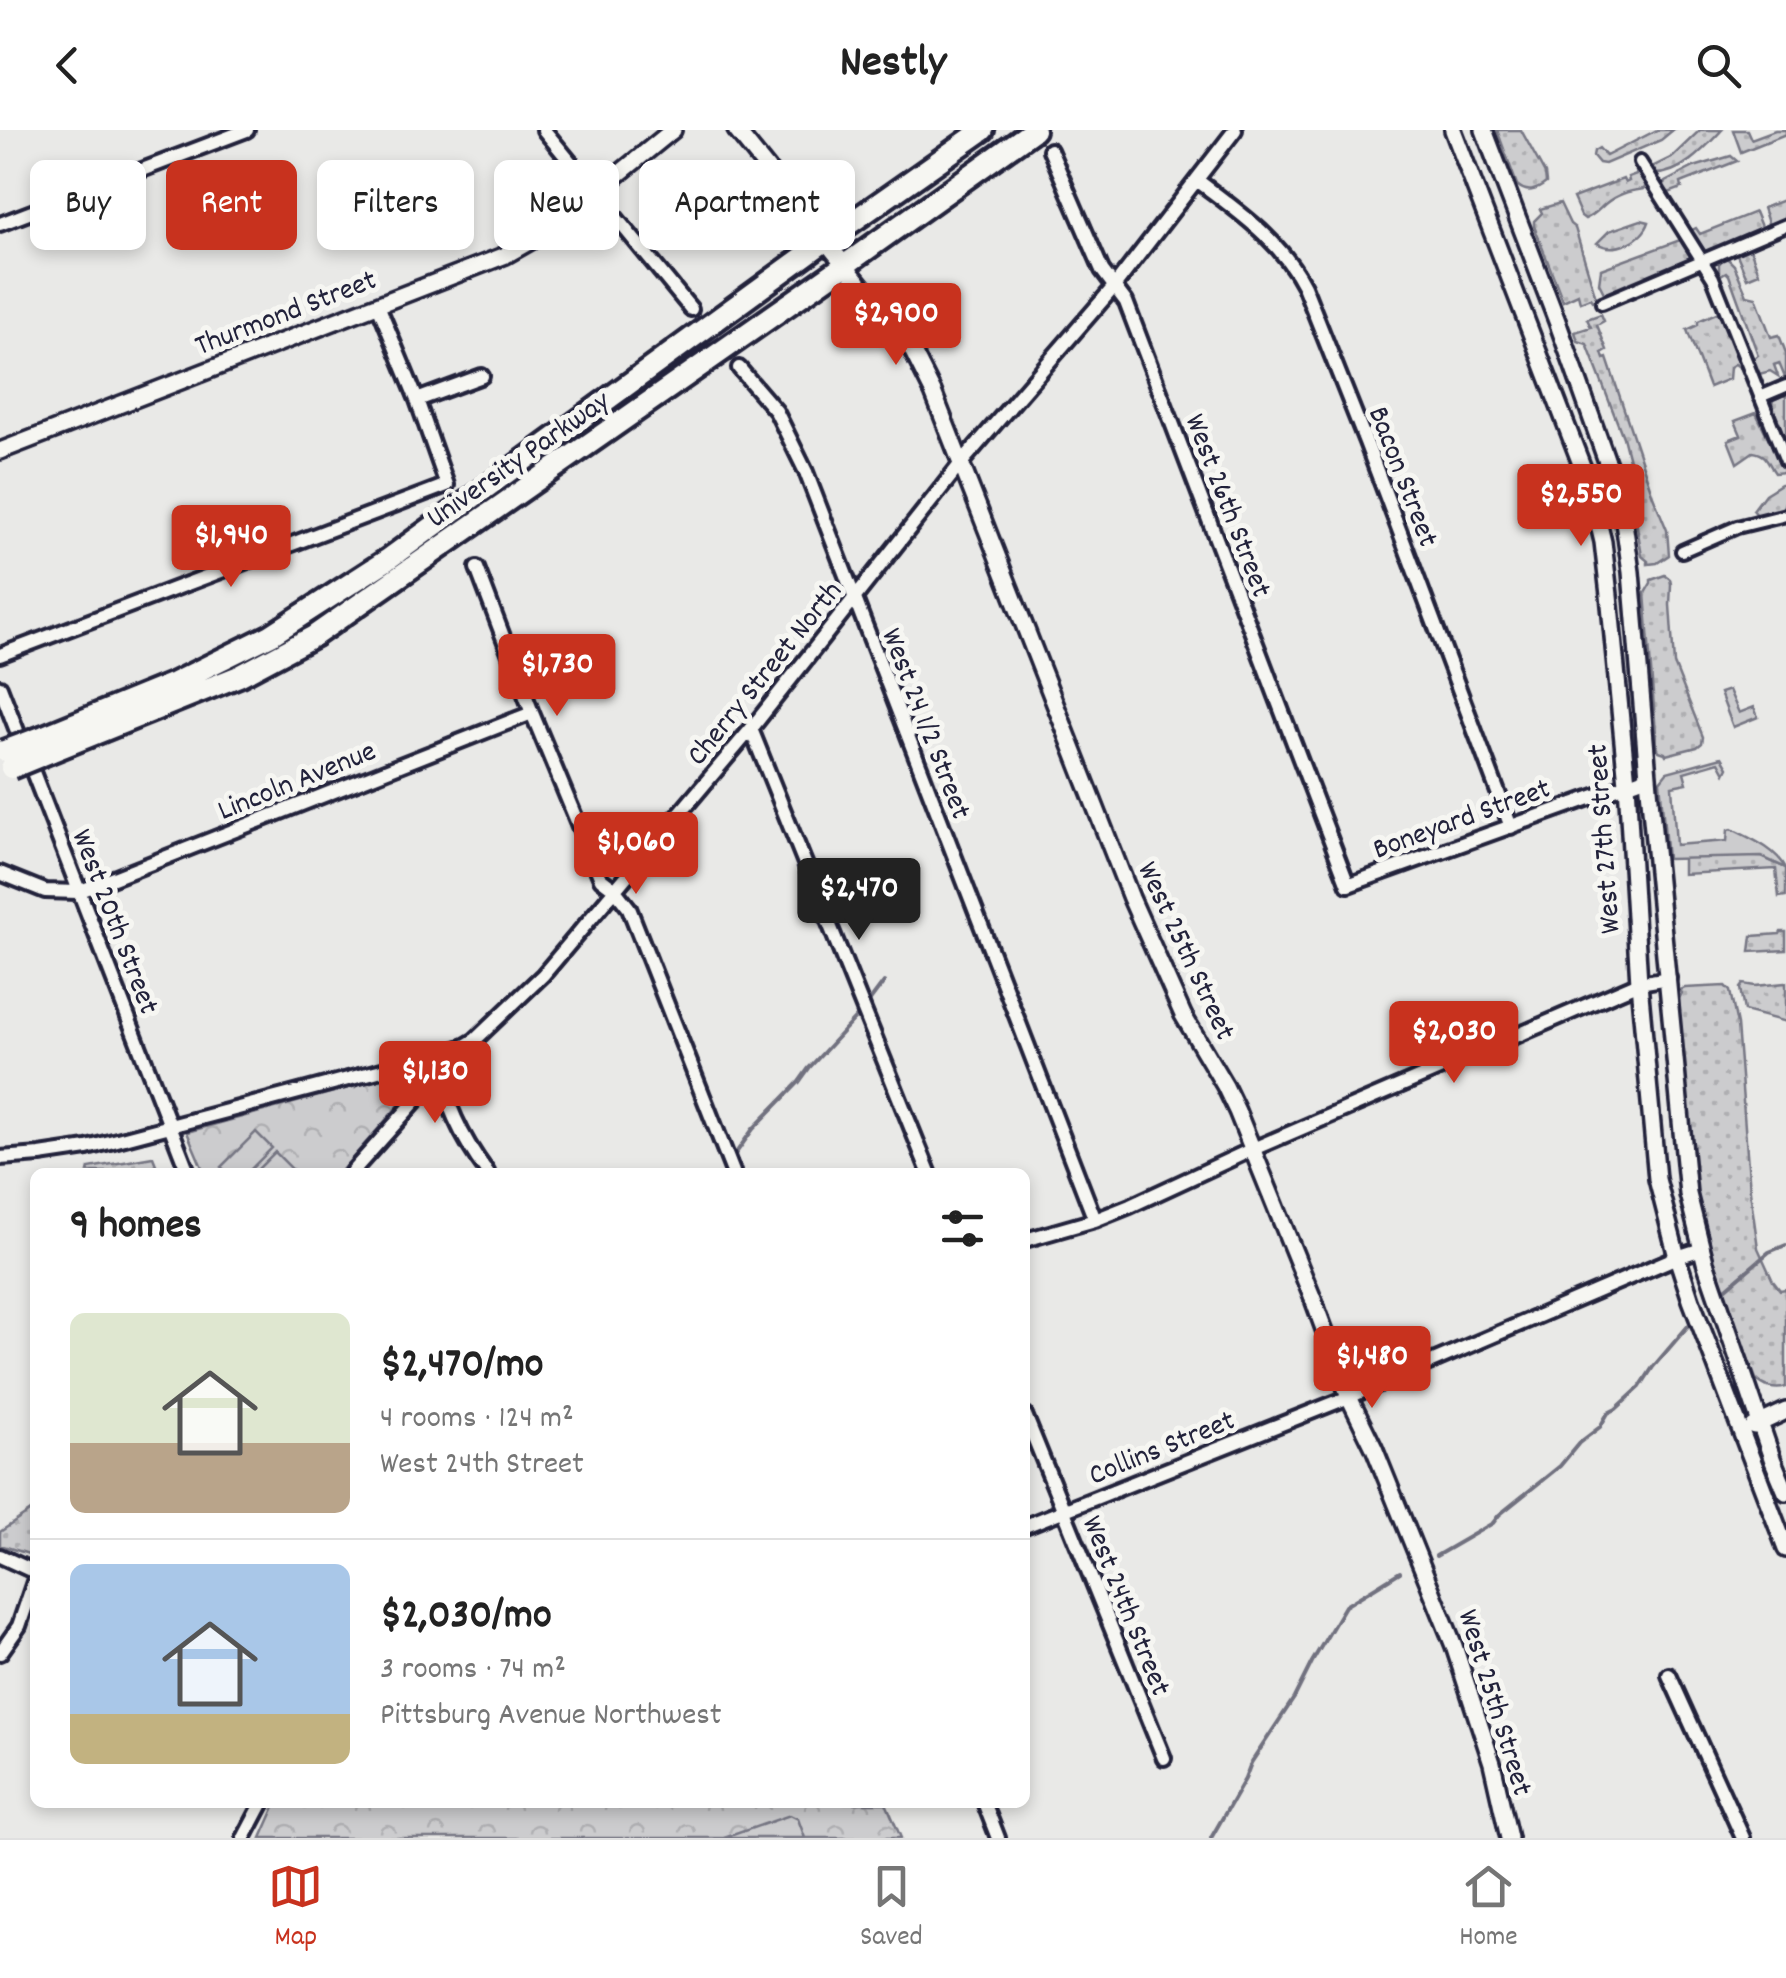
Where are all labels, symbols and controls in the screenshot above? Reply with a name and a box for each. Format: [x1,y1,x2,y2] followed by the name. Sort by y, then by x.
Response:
[840,33,946,97] text: Nestly
[40,38,95,93] icon: back
[1691,38,1746,93] icon: search
[30,160,146,250] chip: Buy
[166,160,297,250] chip: Rent
[317,160,474,250] chip: Filters
[494,160,619,250] chip: New
[639,160,855,250] chip: Apartment
[190,261,384,370] street label: Thurmond Street
[815,283,977,368] pin: $2,900
[853,292,939,338] text: $2,900
[419,382,621,541] street label: University Parkway
[1354,401,1447,554] street label: Bacon Street
[1171,409,1281,605] street label: West 26th Street
[1500,464,1662,549] pin: $2,550
[1539,473,1623,519] text: $2,550
[150,505,312,590] pin: $1,940
[194,514,268,560] text: $1,940
[678,573,855,777] street label: Cherry Street North
[868,623,980,826] street label: West 24 1/2 Street
[476,634,638,719] pin: $1,730
[520,643,594,689] text: $1,730
[212,732,383,834] street label: Lincoln Avenue
[1578,742,1635,935] street label: West 27th Street
[1368,769,1557,873] street label: Boneyard Street
[555,812,717,897] pin: $1,060
[596,821,676,867] text: $1,060
[58,824,168,1021] street label: West 20th Street
[1124,856,1244,1048] street label: West 25th Street
[778,858,940,943] pin: $2,470
[819,867,899,913] text: $2,470
[1373,1001,1535,1086] pin: $2,030
[1411,1010,1497,1056] text: $2,030
[354,1041,516,1126] pin: $1,130
[401,1050,469,1096] text: $1,130
[70,1198,202,1258] text: 9 homes
[935,1201,990,1256] icon: filters
[1291,1326,1453,1411] pin: $1,480
[1336,1335,1408,1381] text: $1,480
[380,1337,544,1397] text: $2,470/mo
[150,1353,270,1473] icon: home
[380,1397,574,1443] text: 4 rooms · 124 m²
[1083,1401,1242,1499] street label: Collins Street
[380,1443,584,1489] text: West 24th Street
[1068,1510,1180,1703] street label: West 24th Street
[380,1588,552,1648] text: $2,030/mo
[150,1604,270,1724] icon: home
[1444,1605,1541,1802] street label: West 25th Street
[380,1648,566,1694] text: 3 rooms · 74 m²
[380,1694,722,1740] text: Pittsburg Avenue Northwest
[268,1859,323,1959] tab: Map
[860,1859,923,1959] tab: Saved
[1459,1859,1518,1959] tab: Home

